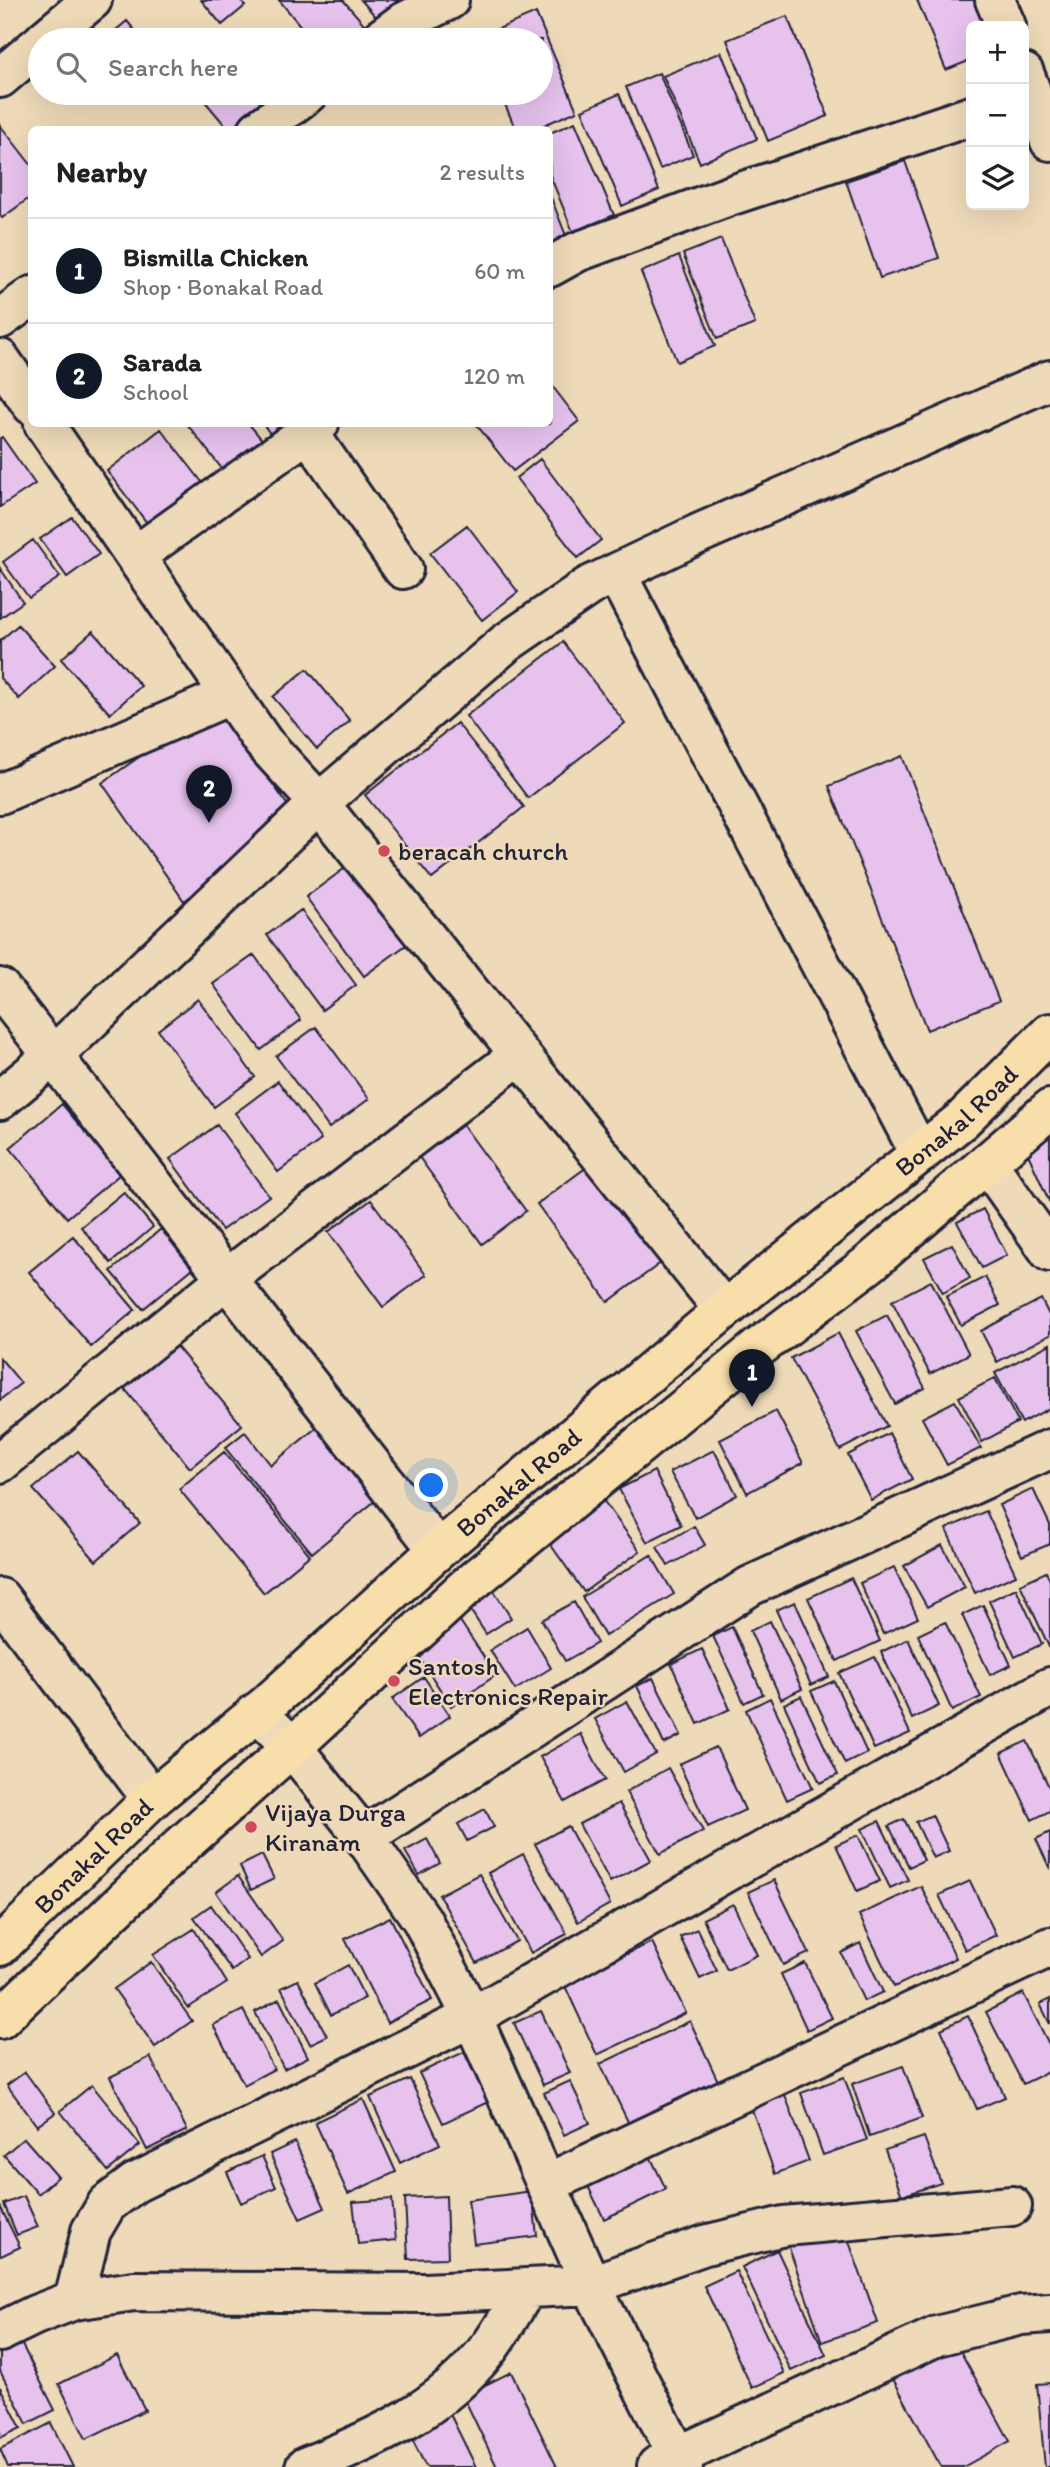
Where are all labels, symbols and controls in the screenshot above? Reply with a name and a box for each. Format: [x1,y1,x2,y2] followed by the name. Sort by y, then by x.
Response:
[966,21,1029,210] map controls
[966,21,1029,84] button: +
[28,28,553,105] search box
[52,48,90,86] icon: search
[108,51,238,83] text: Search here
[966,84,1029,147] button: −
[966,147,1029,210] button: layers
[56,153,147,190] text: Nearby
[439,158,525,186] text: 2 results
[123,241,308,273] text: Bismilla Chicken
[74,257,84,285] text: 1
[474,257,525,285] text: 60 m
[123,273,323,301] text: Shop · Bonakal Road
[123,346,202,378] text: Sarada
[73,362,85,390] text: 2
[464,362,525,390] text: 120 m
[123,378,188,406] text: School
[186,765,232,823] pin: 2
[398,835,568,867] place label: beracah church
[376,843,392,859] marker: beracah church
[888,1057,1025,1183] street label: Bonakal Road
[729,1349,775,1407] pin: 1
[449,1420,588,1544] street label: Bonakal Road
[414,1468,448,1502] your location
[408,1650,608,1712] place label: Santosh Electronics Repair
[386,1673,402,1689] marker: Santosh Electronics Repair
[27,1790,160,1921] street label: Bonakal Road
[265,1796,406,1858] place label: Vijaya Durga Kiranam
[243,1819,259,1835] marker: Vijaya Durga Kiranam

